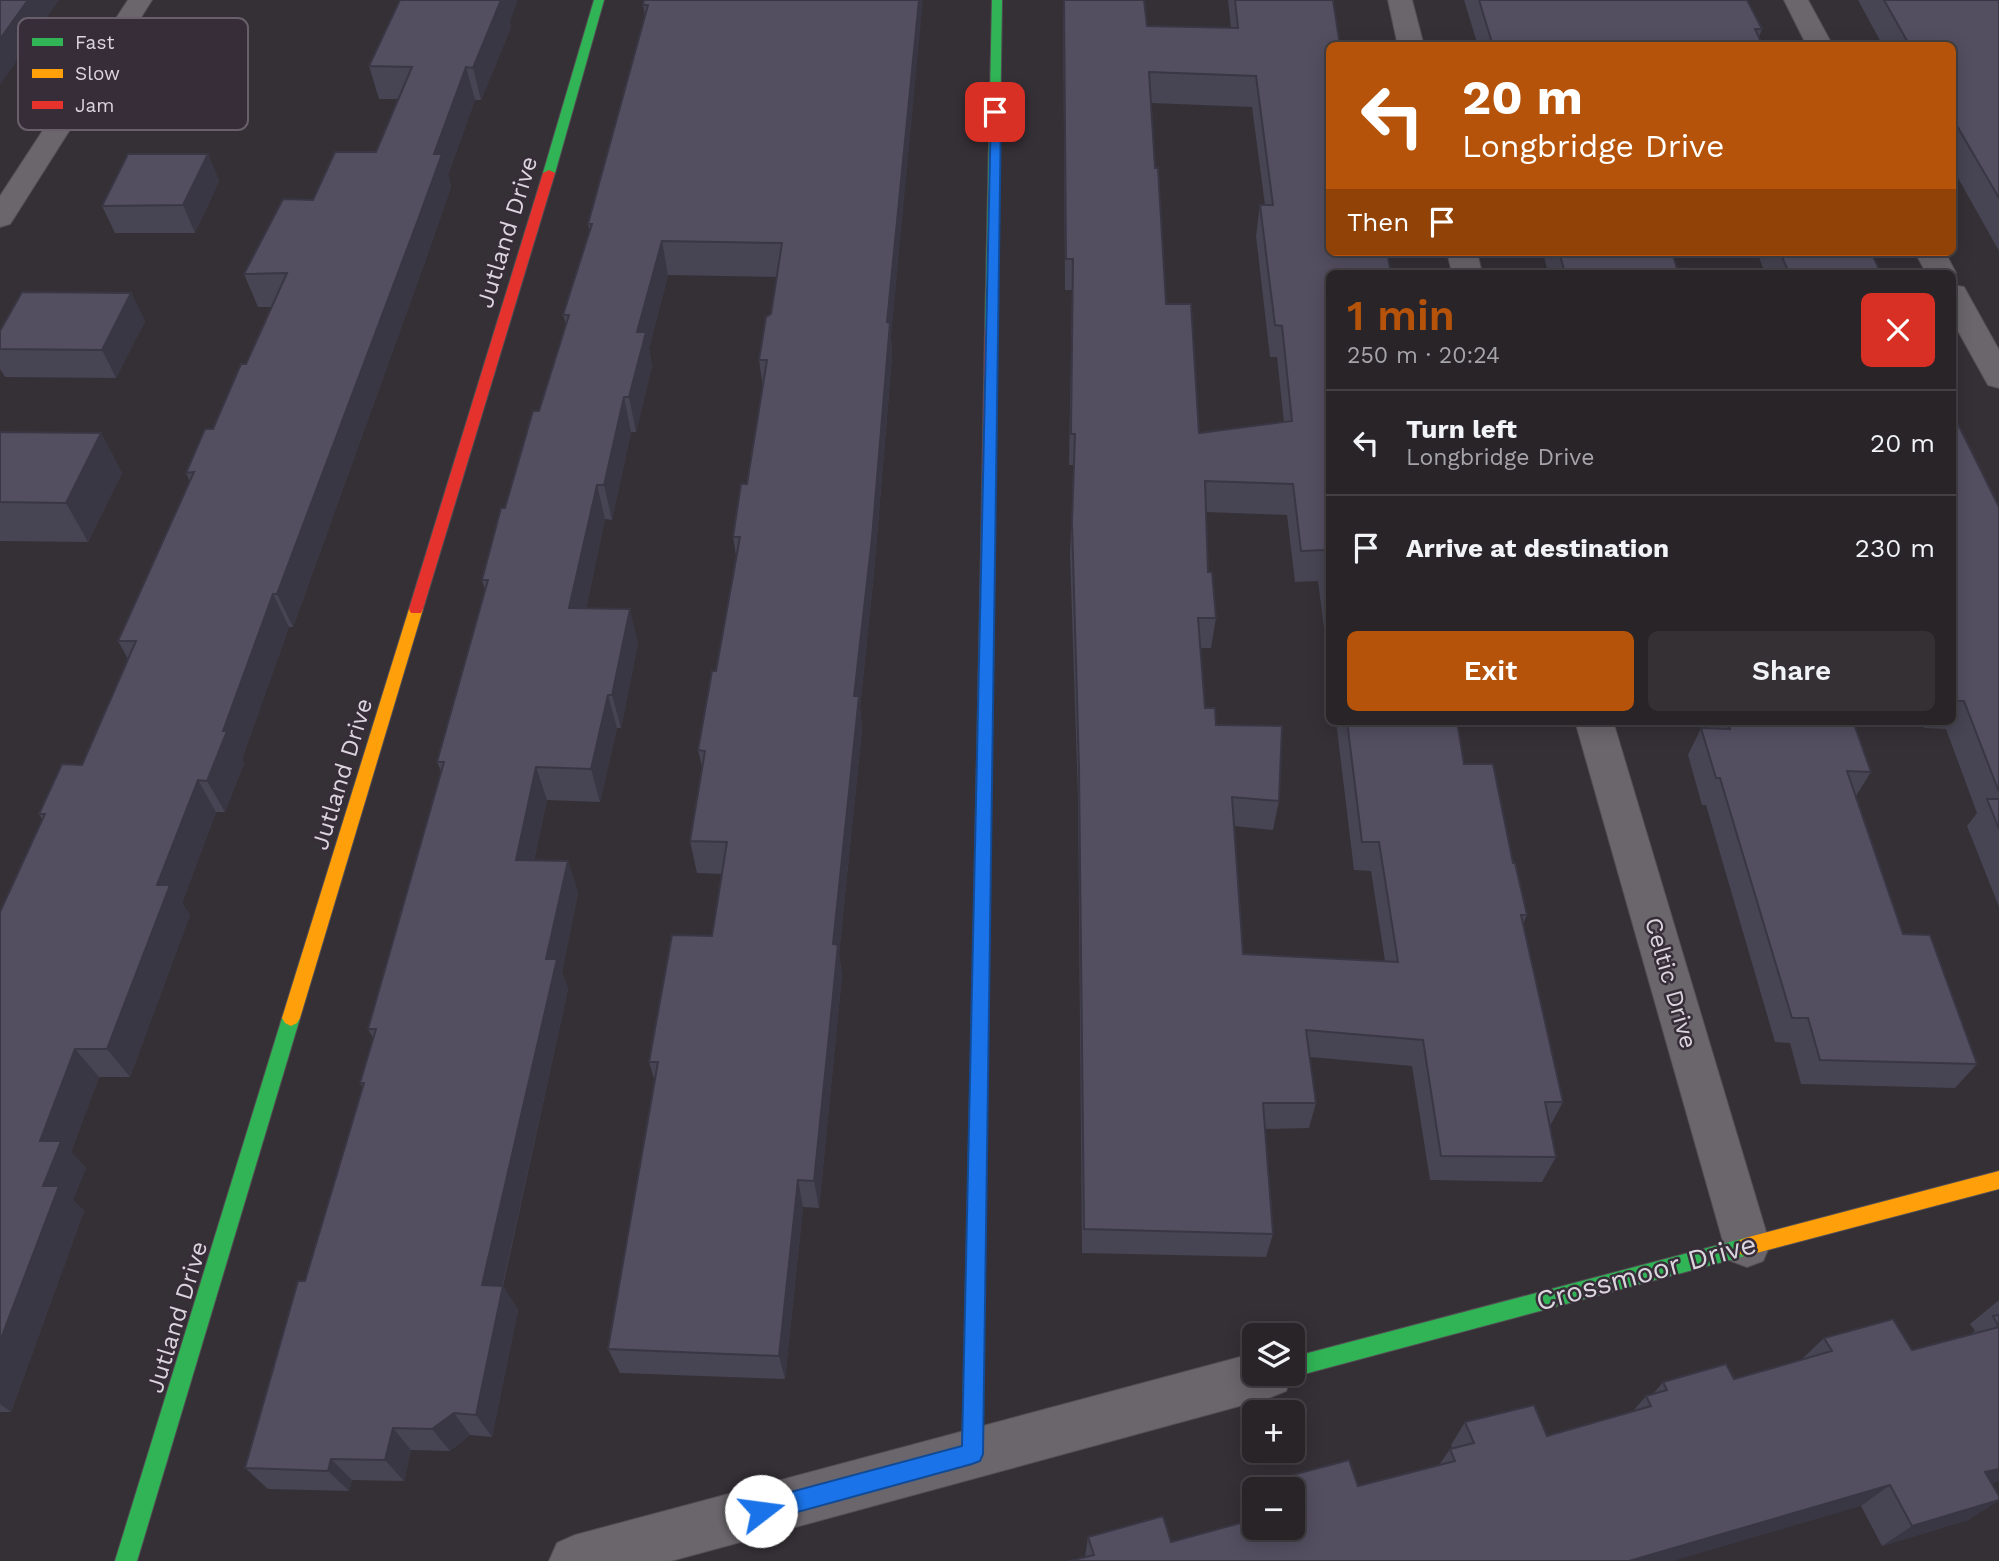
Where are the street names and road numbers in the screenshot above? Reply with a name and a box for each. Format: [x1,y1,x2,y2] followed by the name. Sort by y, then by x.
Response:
[471,153,543,311] street label: Jutland Drive
[306,695,378,853] street label: Jutland Drive
[1639,914,1703,1052] street label: Celtic Drive
[1532,1227,1760,1318] street label: Crossmoor Drive
[141,1238,213,1396] street label: Jutland Drive

